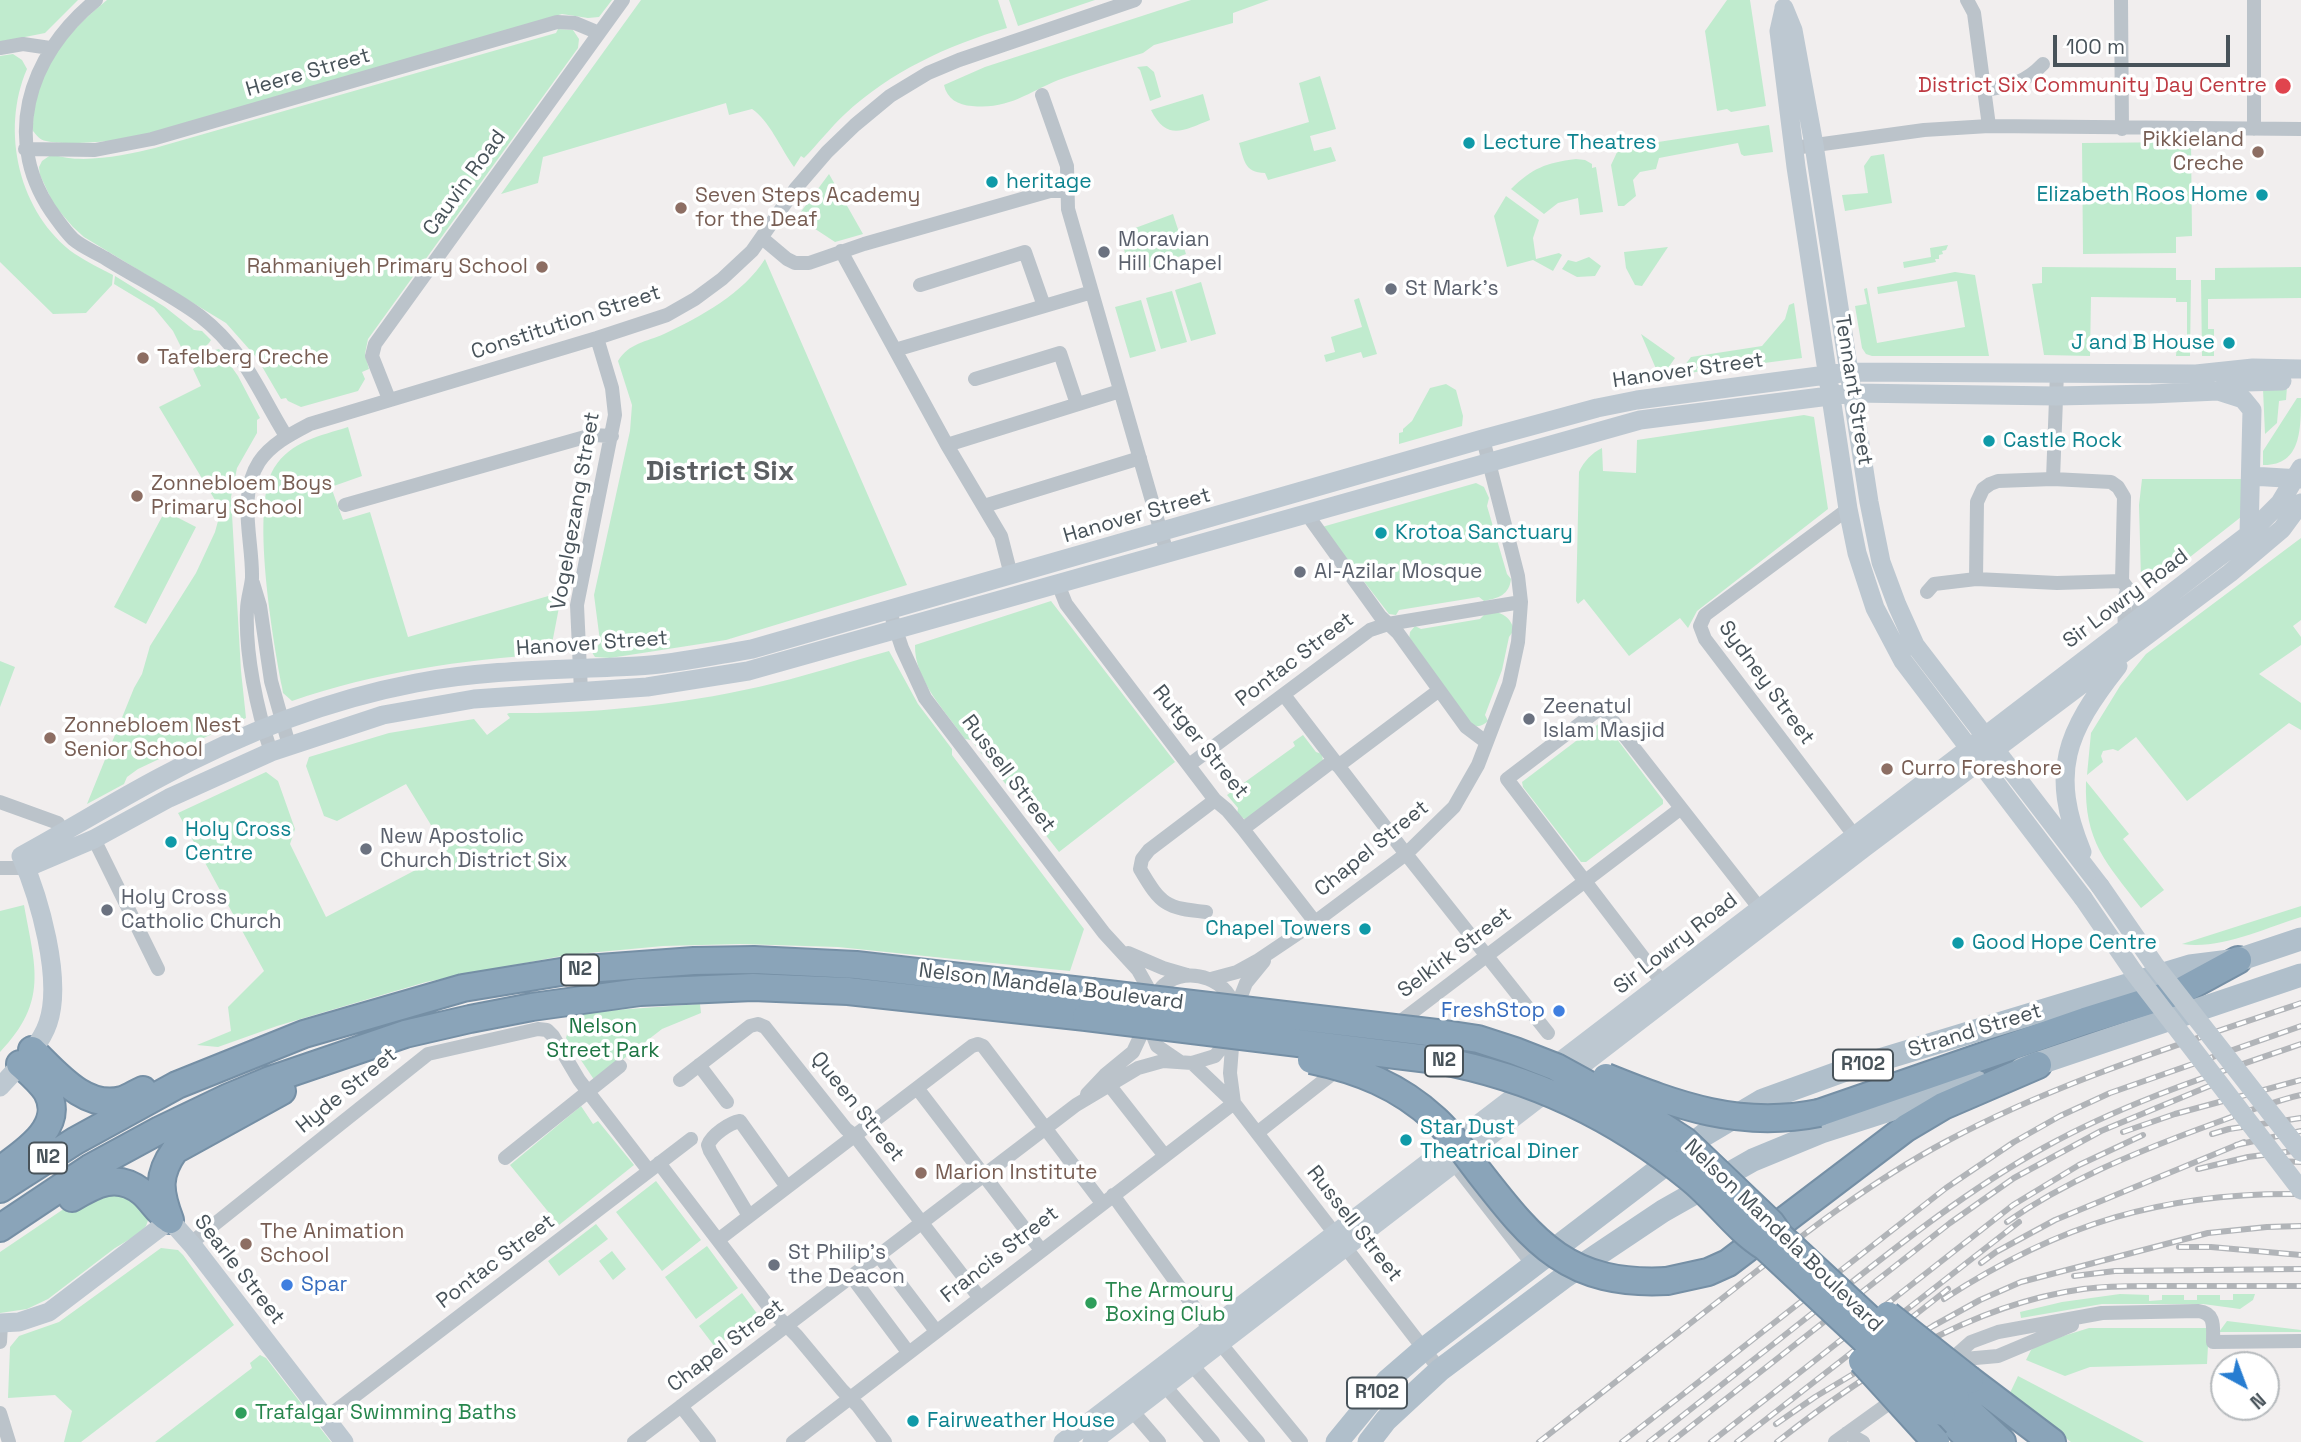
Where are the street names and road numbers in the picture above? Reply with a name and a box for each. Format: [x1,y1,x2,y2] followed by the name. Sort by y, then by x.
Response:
[243,43,373,103] street label: Heere Street
[418,125,512,241] street label: Cauvin Road
[468,280,664,366] street label: Constitution Street
[1829,313,1877,467] street label: Tennant Street
[1611,348,1765,394] street label: Hanover Street
[546,410,606,612] street label: Vogelgezang Street
[1060,483,1214,549] street label: Hanover Street
[2059,544,2193,654] street label: Sir Lowry Road
[1231,607,1359,713] street label: Pontac Street
[1713,616,1819,750] street label: Sydney Street
[515,626,669,662] street label: Hanover Street
[1147,680,1253,804] street label: Rutger Street
[956,710,1060,838] street label: Russell Street
[1310,795,1434,903] street label: Chapel Street
[1609,888,1743,1000] street label: Sir Lowry Road
[1393,902,1517,1004] street label: Selkirk Street
[561,954,599,986] road number: N2
[917,958,1185,1016] street label: Nelson Mandela Boulevard
[1905,999,2045,1063] street label: Strand Street
[292,1043,402,1139] street label: Hyde Street
[1425,1046,1463,1077] road number: N2
[805,1047,909,1167] street label: Queen Street
[1833,1050,1893,1080] road number: R102
[1678,1134,1888,1338] street label: Nelson Mandela Boulevard
[29,1142,67,1174] road number: N2
[1301,1161,1407,1287] street label: Russell Street
[936,1201,1064,1309] street label: Francis Street
[432,1209,560,1315] street label: Pontac Street
[188,1210,290,1330] street label: Searle Street
[663,1294,789,1398] street label: Chapel Street
[1347,1378,1407,1408] road number: R102

